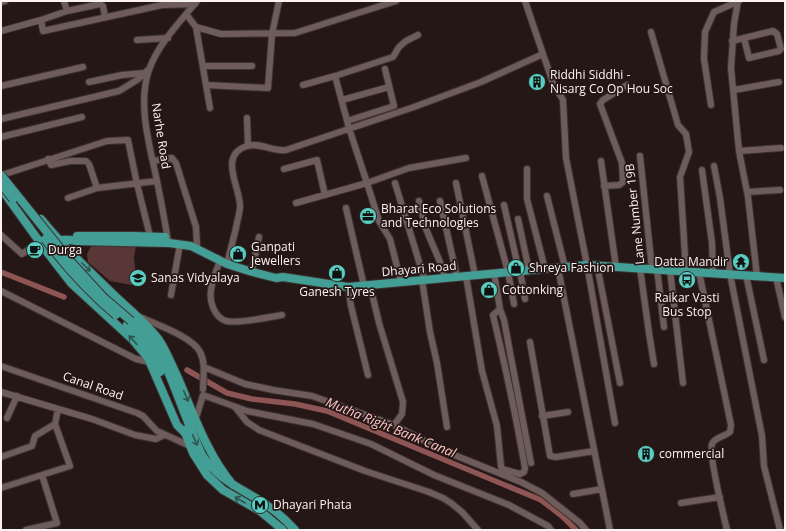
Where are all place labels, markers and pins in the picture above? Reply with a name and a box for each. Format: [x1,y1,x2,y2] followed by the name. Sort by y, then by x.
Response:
[550,66,673,97] place label: Riddhi Siddhi - Nisarg Co Op Hou Soc
[527,72,547,92] building icon: Riddhi Siddhi - Nisarg Co Op Hou Soc
[381,200,497,231] place label: Bharat Eco Solutions and Technologies
[358,206,378,226] office icon: Bharat Eco Solutions and Technologies
[250,238,301,269] place label: Ganpati Jewellers
[25,240,45,260] cafe icon: Durga
[48,241,82,258] place label: Durga
[228,244,248,264] shop icon: Ganpati Jewellers
[731,252,751,272] temple icon: Datta Mandir
[654,253,728,270] place label: Datta Mandir
[506,258,526,278] shop icon: Shreya Fashion
[529,259,614,276] place label: Shreya Fashion
[327,263,347,283] shop icon: Ganesh Tyres
[128,268,148,288] school or university icon: Sanas Vidyalaya
[151,269,240,286] place label: Sanas Vidyalaya
[677,270,697,290] bus stop icon: Raikar Vasti Bus Stop
[479,280,499,300] shop icon: Cottonking
[502,281,564,298] place label: Cottonking
[299,283,375,300] place label: Ganesh Tyres
[655,289,719,320] place label: Raikar Vasti Bus Stop
[636,444,656,464] building icon: commercial
[659,445,724,462] place label: commercial
[250,495,270,515] metro station icon: Dhayari Phata
[273,496,352,513] place label: Dhayari Phata

